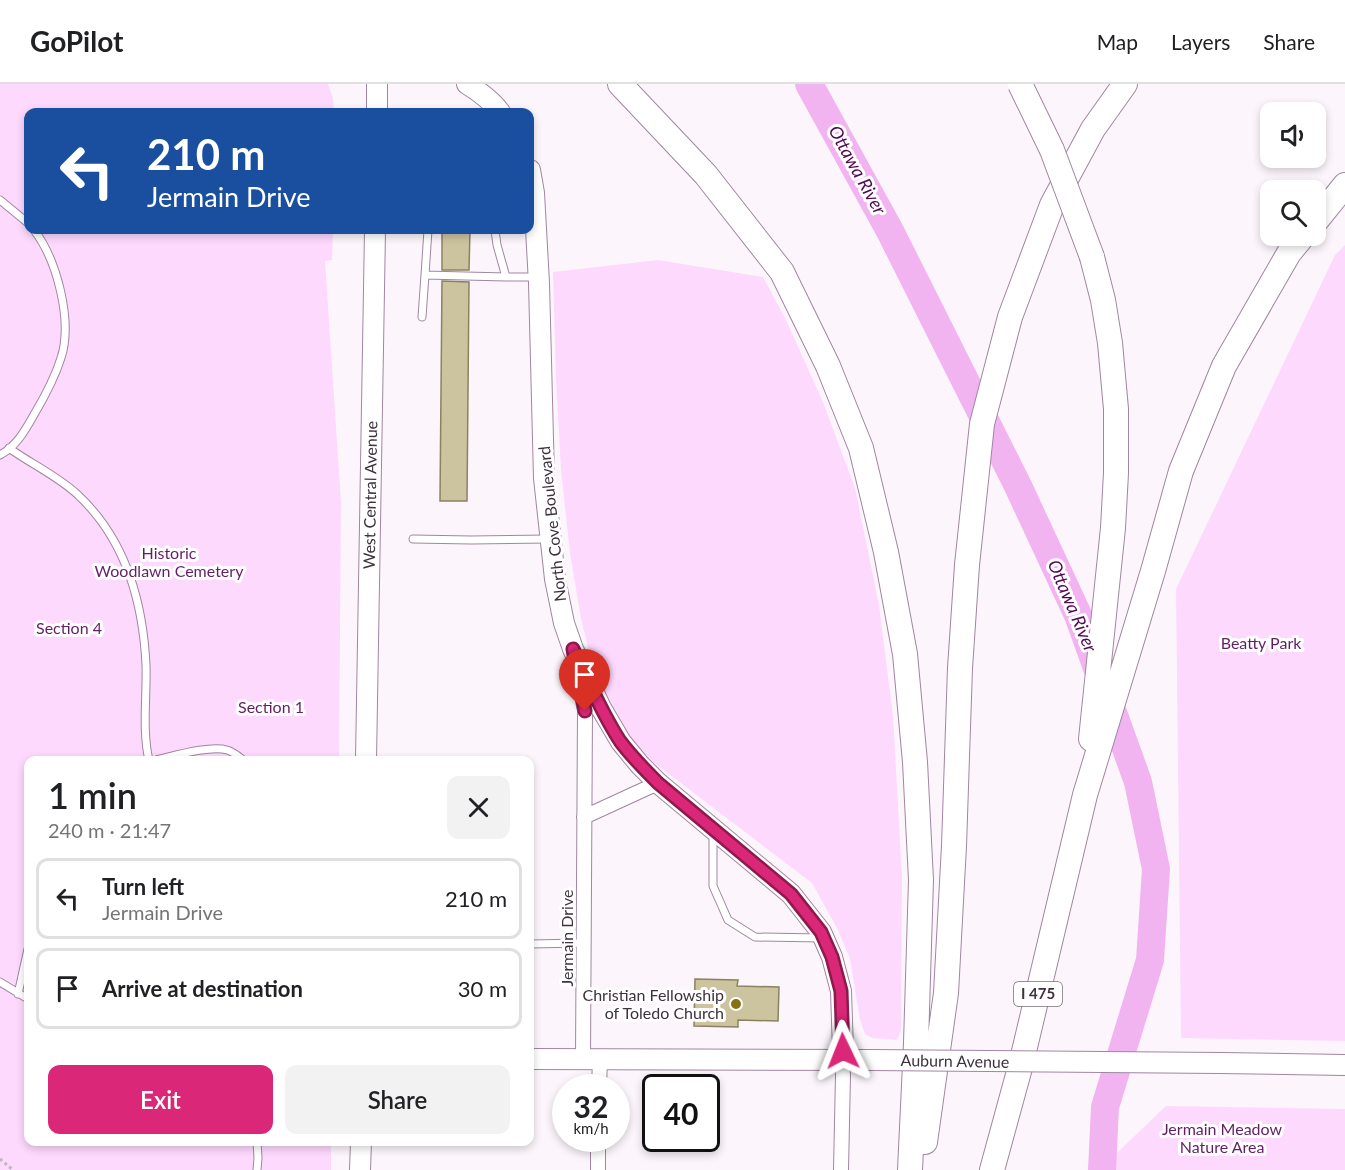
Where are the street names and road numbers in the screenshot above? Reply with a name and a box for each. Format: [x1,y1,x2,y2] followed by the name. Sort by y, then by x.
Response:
[359,421,380,569] street label: West Central Avenue
[534,445,569,603] street label: North Cove Boulevard
[557,890,576,986] street label: Jermain Drive
[1014,982,1062,1006] road number: I 475
[900,1050,1010,1071] street label: Auburn Avenue

